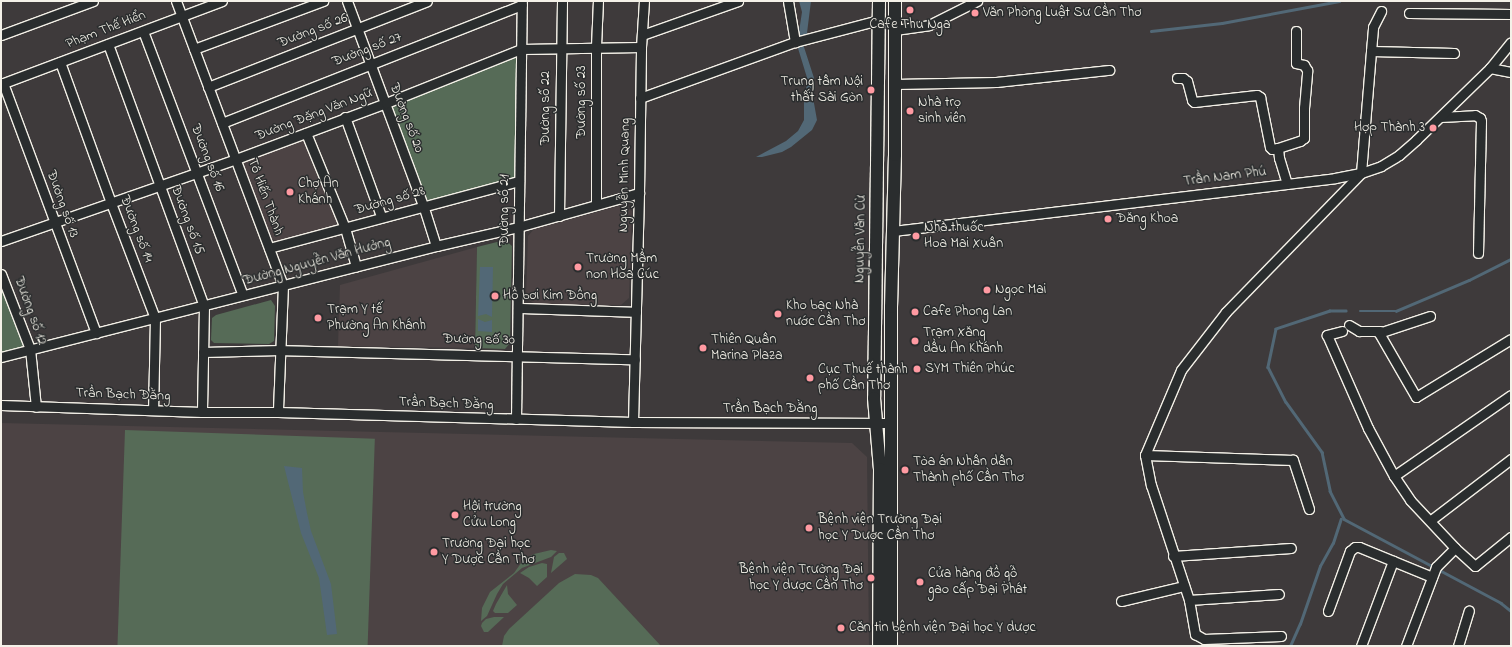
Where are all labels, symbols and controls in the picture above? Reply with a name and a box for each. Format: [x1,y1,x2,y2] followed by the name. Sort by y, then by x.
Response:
[905,5,915,15] marker: Cafe Thu Nga
[983,5,1141,21] place label: Văn Phòng Luật Sư Cần Thơ
[64,7,148,53] street label: Phạm Thế Hiển
[970,8,980,18] marker: Văn Phòng Luật Sư Cần Thơ
[276,10,350,52] street label: Đường số 26
[870,17,950,33] place label: Cafe Thu Nga
[330,29,404,71] street label: Đường số 27
[574,66,590,138] street label: Đường số 23
[538,71,554,145] street label: Đường số 22
[781,74,863,106] place label: Trung tâm Nội thất Sài Gòn
[385,81,427,155] street label: Đường số 20
[253,85,375,145] street label: Đường Đặng Văn Ngữ
[866,85,876,95] marker: Trung tâm Nội thất Sài Gòn
[918,95,966,128] place label: Nhà trọ sinh viên
[905,106,915,116] marker: Nhà trọ sinh viên
[616,118,634,232] street label: Nguyễn Minh Quang
[1354,120,1425,136] place label: Hợp Thành 3
[186,122,228,194] street label: Đường số 16
[1428,123,1438,133] marker: Hợp Thành 3
[243,156,287,238] street label: Tô Hiến Thành
[1182,164,1268,190] street label: Trần Nam Phú
[42,168,82,240] street label: Đường số 13
[497,174,513,246] street label: Đường số 21
[298,176,339,208] place label: Chợ An Khánh
[167,183,207,257] street label: Đường số 15
[353,183,427,219] street label: Đường số 28
[285,187,295,197] marker: Chợ An Khánh
[116,193,156,265] street label: Đường số 14
[852,195,870,283] street label: Nguyễn Văn Cừ
[1116,211,1178,227] place label: Đăng Khoa
[1103,214,1113,224] marker: Đăng Khoa
[924,220,1003,252] place label: Nhà thuốc Hoa Mai Xuân
[911,231,921,241] marker: Nhà thuốc Hoa Mai Xuân
[242,234,392,290] street label: Đường Nguyễn Văn Hưởng
[586,251,659,284] place label: Trường Mầm non Hoa Cúc
[573,262,583,272] marker: Trường Mầm non Hoa Cúc
[10,275,50,347] street label: Đường số 12
[995,282,1046,298] place label: Ngọc Mai
[982,285,992,295] marker: Ngọc Mai
[503,288,597,304] place label: Hồ bơi Kim Đồng
[490,291,500,301] marker: Hồ bơi Kim Đồng
[786,298,865,330] place label: Kho bạc Nhà nước Cần Thơ
[327,302,426,334] place label: Trạm Y tế Phường An Khánh
[923,304,1012,320] place label: Cafe Phong Lan
[910,307,920,317] marker: Cafe Phong Lan
[773,309,783,319] marker: Kho bạc Nhà nước Cần Thơ
[312,312,324,324] marker: Trạm Y tế Phường An Khánh
[923,325,1003,358] place label: Trạm Xăng dầu An Khánh
[443,331,515,349] street label: Đường số 30
[711,332,782,364] place label: Thiên Quân Marina Plaza
[910,336,920,346] marker: Trạm Xăng dầu An Khánh
[698,343,708,353] marker: Thiên Quân Marina Plaza
[925,361,1014,377] place label: SYM Thiên Phúc
[818,362,908,394] place label: Cục Thuế thành phố Cần Thơ
[912,364,922,374] marker: SYM Thiên Phúc
[805,373,815,383] marker: Cục Thuế thành phố Cần Thơ
[75,385,171,405] street label: Trần Bạch Đằng
[398,394,494,414] street label: Trần Bạch Đằng
[723,401,817,417] street label: Trần Bạch Đằng
[913,454,1024,486] place label: Tòa án Nhân dân Thành phố Cần Thơ
[900,465,910,475] marker: Tòa án Nhân dân Thành phố Cần Thơ
[463,499,521,532] place label: Hội trường Cửu Long
[450,510,460,520] marker: Hội trường Cửu Long
[818,512,942,544] place label: Bệnh viện Trường Đại học Y Dược Cần Thơ
[803,522,815,534] marker: Bệnh viện Trường Đại học Y Dược Cần Thơ
[442,536,535,568] place label: Trường Đại học Y Dược Cần Thơ
[429,547,439,557] marker: Trường Đại học Y Dược Cần Thơ
[739,562,863,594] place label: Bệnh viện Trường Đại học Y dược Cần Thơ
[928,566,1027,598] place label: Cửa hàng đồ gỗ gao cấp Đại Phát
[866,573,876,583] marker: Bệnh viện Trường Đại học Y dược Cần Thơ
[915,577,925,587] marker: Cửa hàng đồ gỗ gao cấp Đại Phát
[849,620,1036,636] place label: Căn tin bệnh viện Đại học Y dược
[836,623,846,633] marker: Căn tin bệnh viện Đại học Y dược

